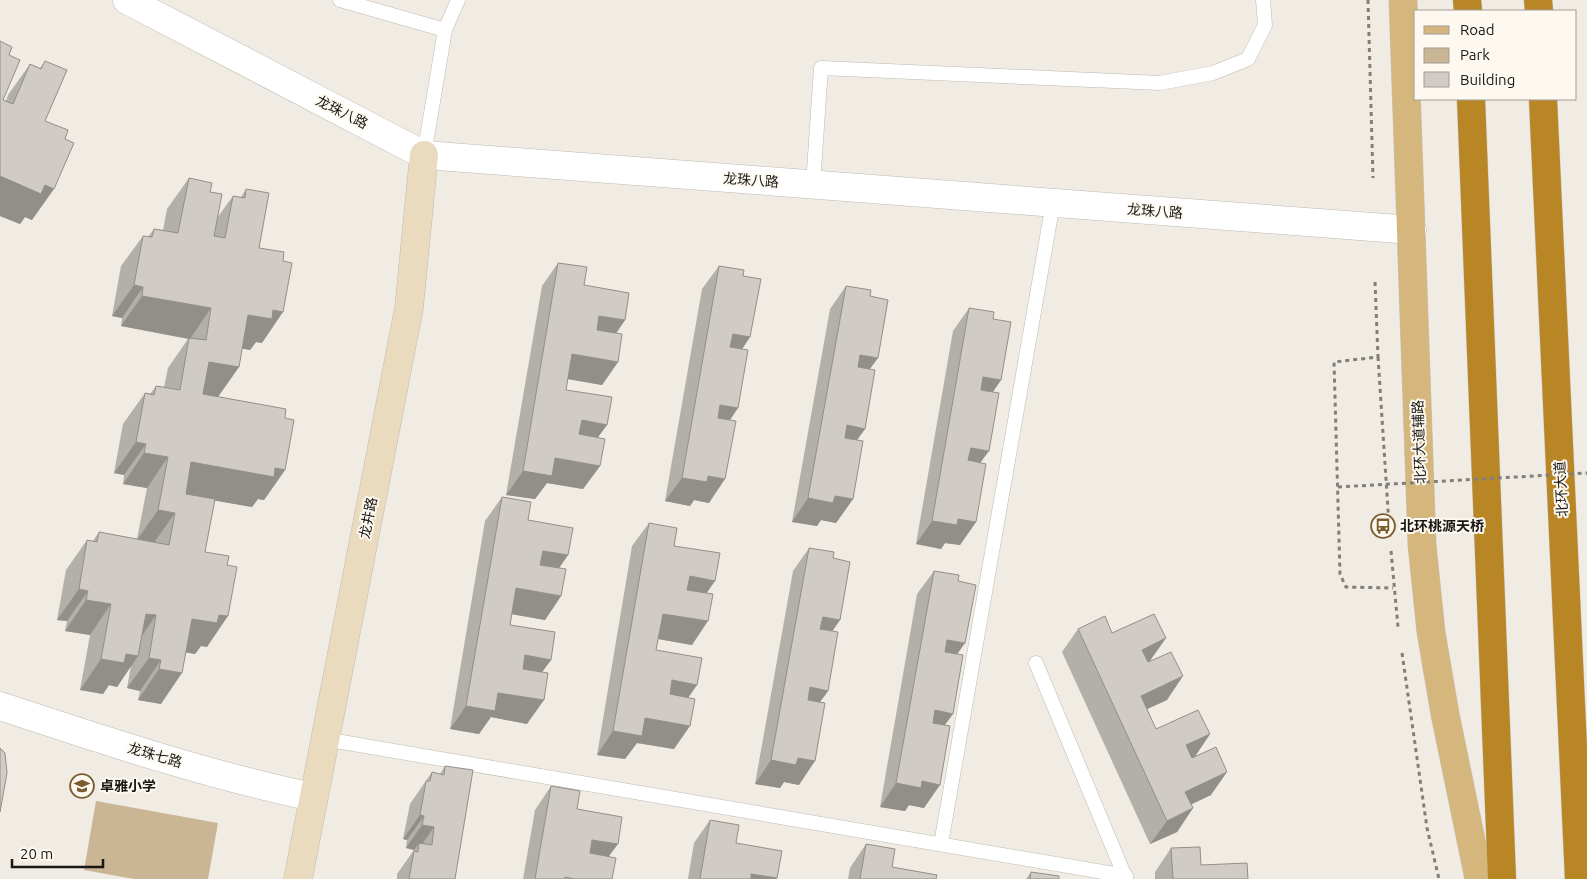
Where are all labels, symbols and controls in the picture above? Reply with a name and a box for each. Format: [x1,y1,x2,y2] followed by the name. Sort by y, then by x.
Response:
[1414,10,1577,100] legend
[1460,21,1495,38] text: Road
[1460,46,1490,63] text: Park
[1460,71,1515,88] text: Building
[313,92,371,132] street label: 龙珠八路
[723,170,779,190] street label: 龙珠八路
[1127,201,1183,221] street label: 龙珠八路
[1410,400,1428,484] street label: 北环大道辅路
[1552,461,1570,517] street label: 北环大道
[356,496,380,540] street label: 龙井路
[1370,513,1396,539] bus stop icon: 北环桃源天桥
[1400,518,1484,534] place label: 北环桃源天桥
[126,740,184,770] street label: 龙珠七路
[69,773,95,799] school or university icon: 卓雅小学
[100,778,156,794] place label: 卓雅小学
[12,836,104,868] scale bar
[20,845,53,862] text: 20 m

